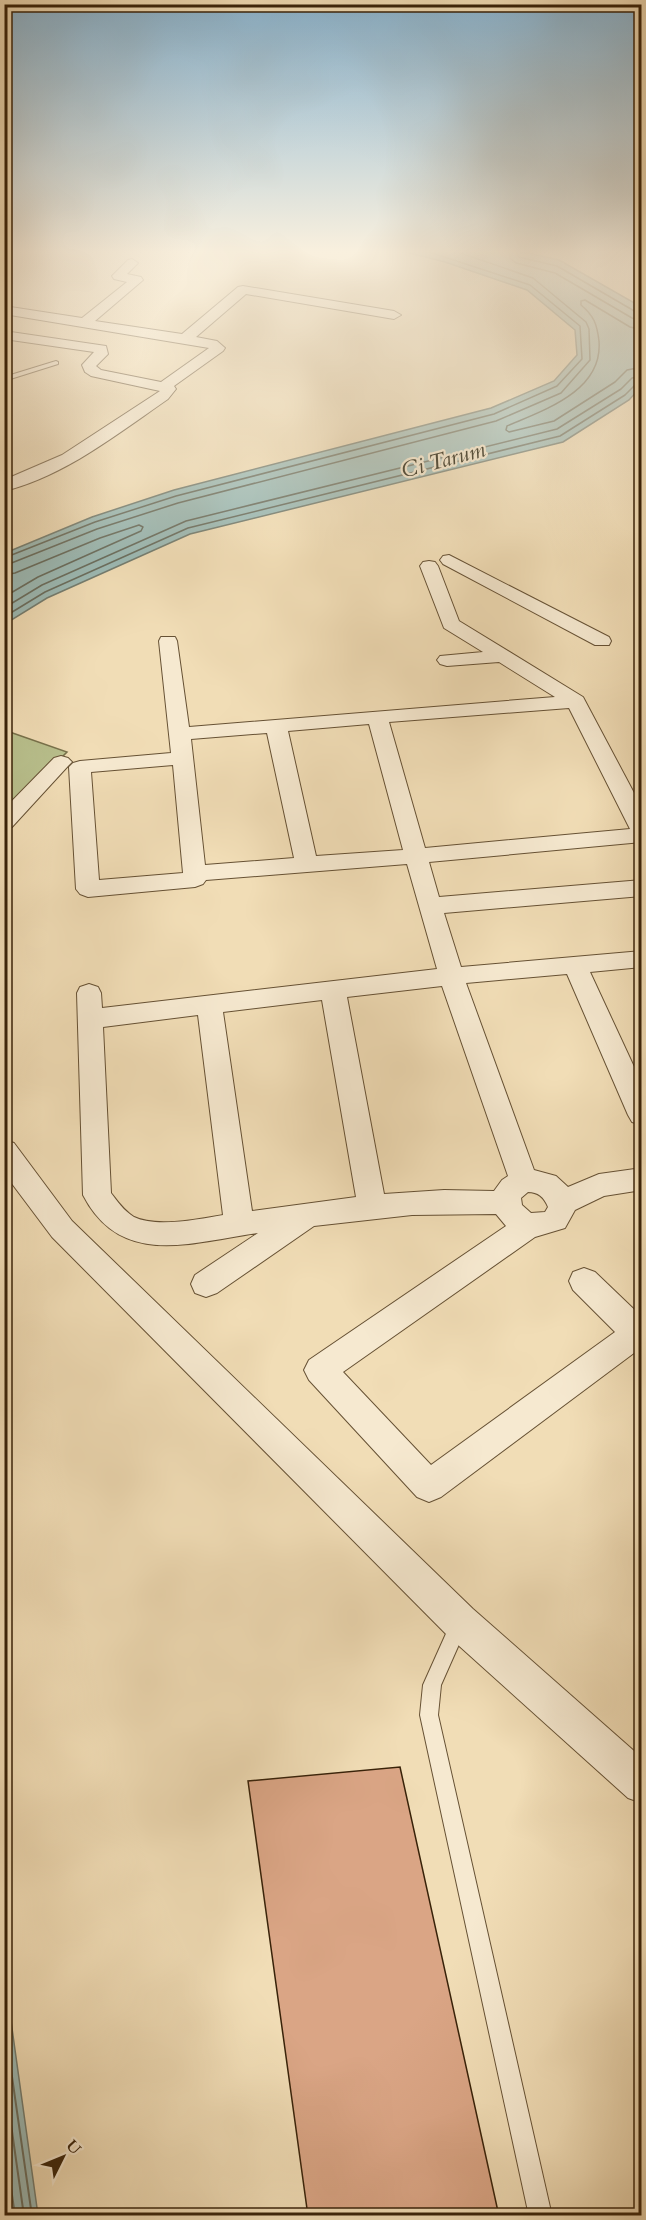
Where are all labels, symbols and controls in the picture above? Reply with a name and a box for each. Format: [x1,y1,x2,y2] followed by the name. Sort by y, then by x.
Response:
[398,434,489,486] water label: Ci Tarum
[33,2127,93,2187] north arrow
[61,2135,86,2160] text: U

